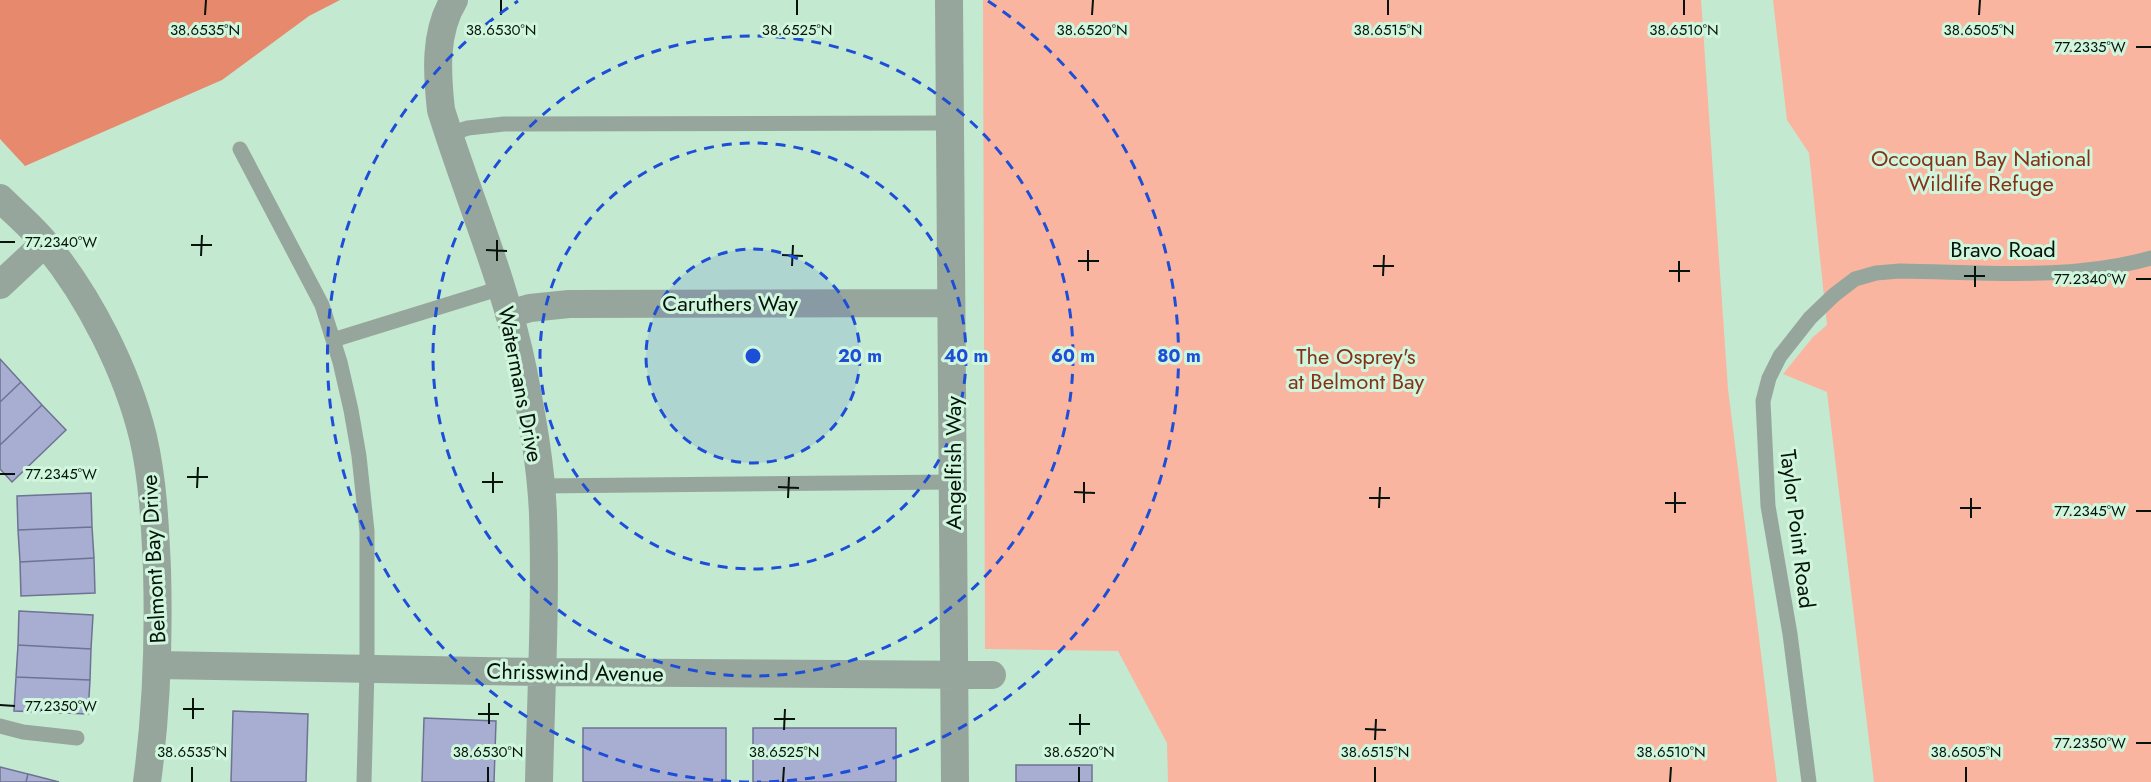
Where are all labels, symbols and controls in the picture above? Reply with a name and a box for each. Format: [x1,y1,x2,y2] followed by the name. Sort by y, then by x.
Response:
[170,19,240,41] text: 38.6535°N
[466,19,536,41] text: 38.6530°N
[762,19,832,41] text: 38.6525°N
[1056,19,1128,41] text: 38.6520°N
[1354,19,1422,41] text: 38.6515°N
[1649,19,1719,41] text: 38.6510°N
[1943,19,2015,41] text: 38.6505°N
[2054,36,2126,58] text: 77.2335°W
[1871,142,2091,199] park label: Occoquan Bay National Wildlife Refuge
[25,231,97,253] text: 77.2340°W
[1950,233,2056,265] street label: Bravo Road
[2054,268,2126,290] text: 77.2340°W
[662,287,798,319] street label: Caruthers Way
[490,303,552,465] street label: Watermans Drive
[1288,340,1424,397] park label: The Osprey's at Belmont Bay
[838,343,882,369] text: 20 m
[944,343,988,369] text: 40 m
[1051,343,1095,369] text: 60 m
[1157,343,1201,369] text: 80 m
[743,346,763,366] centre of rings
[937,396,969,530] street label: Angelfish Way
[1772,448,1824,610] street label: Taylor Point Road
[25,463,97,485] text: 77.2345°W
[133,474,173,644] street label: Belmont Bay Drive
[2054,500,2126,522] text: 77.2345°W
[486,654,664,690] street label: Chrisswind Avenue
[25,695,97,717] text: 77.2350°W
[2054,732,2126,754] text: 77.2350°W
[157,741,227,763] text: 38.6535°N
[453,741,523,763] text: 38.6530°N
[749,741,819,763] text: 38.6525°N
[1043,741,1115,763] text: 38.6520°N
[1341,741,1409,763] text: 38.6515°N
[1636,741,1706,763] text: 38.6510°N
[1930,741,2002,763] text: 38.6505°N

